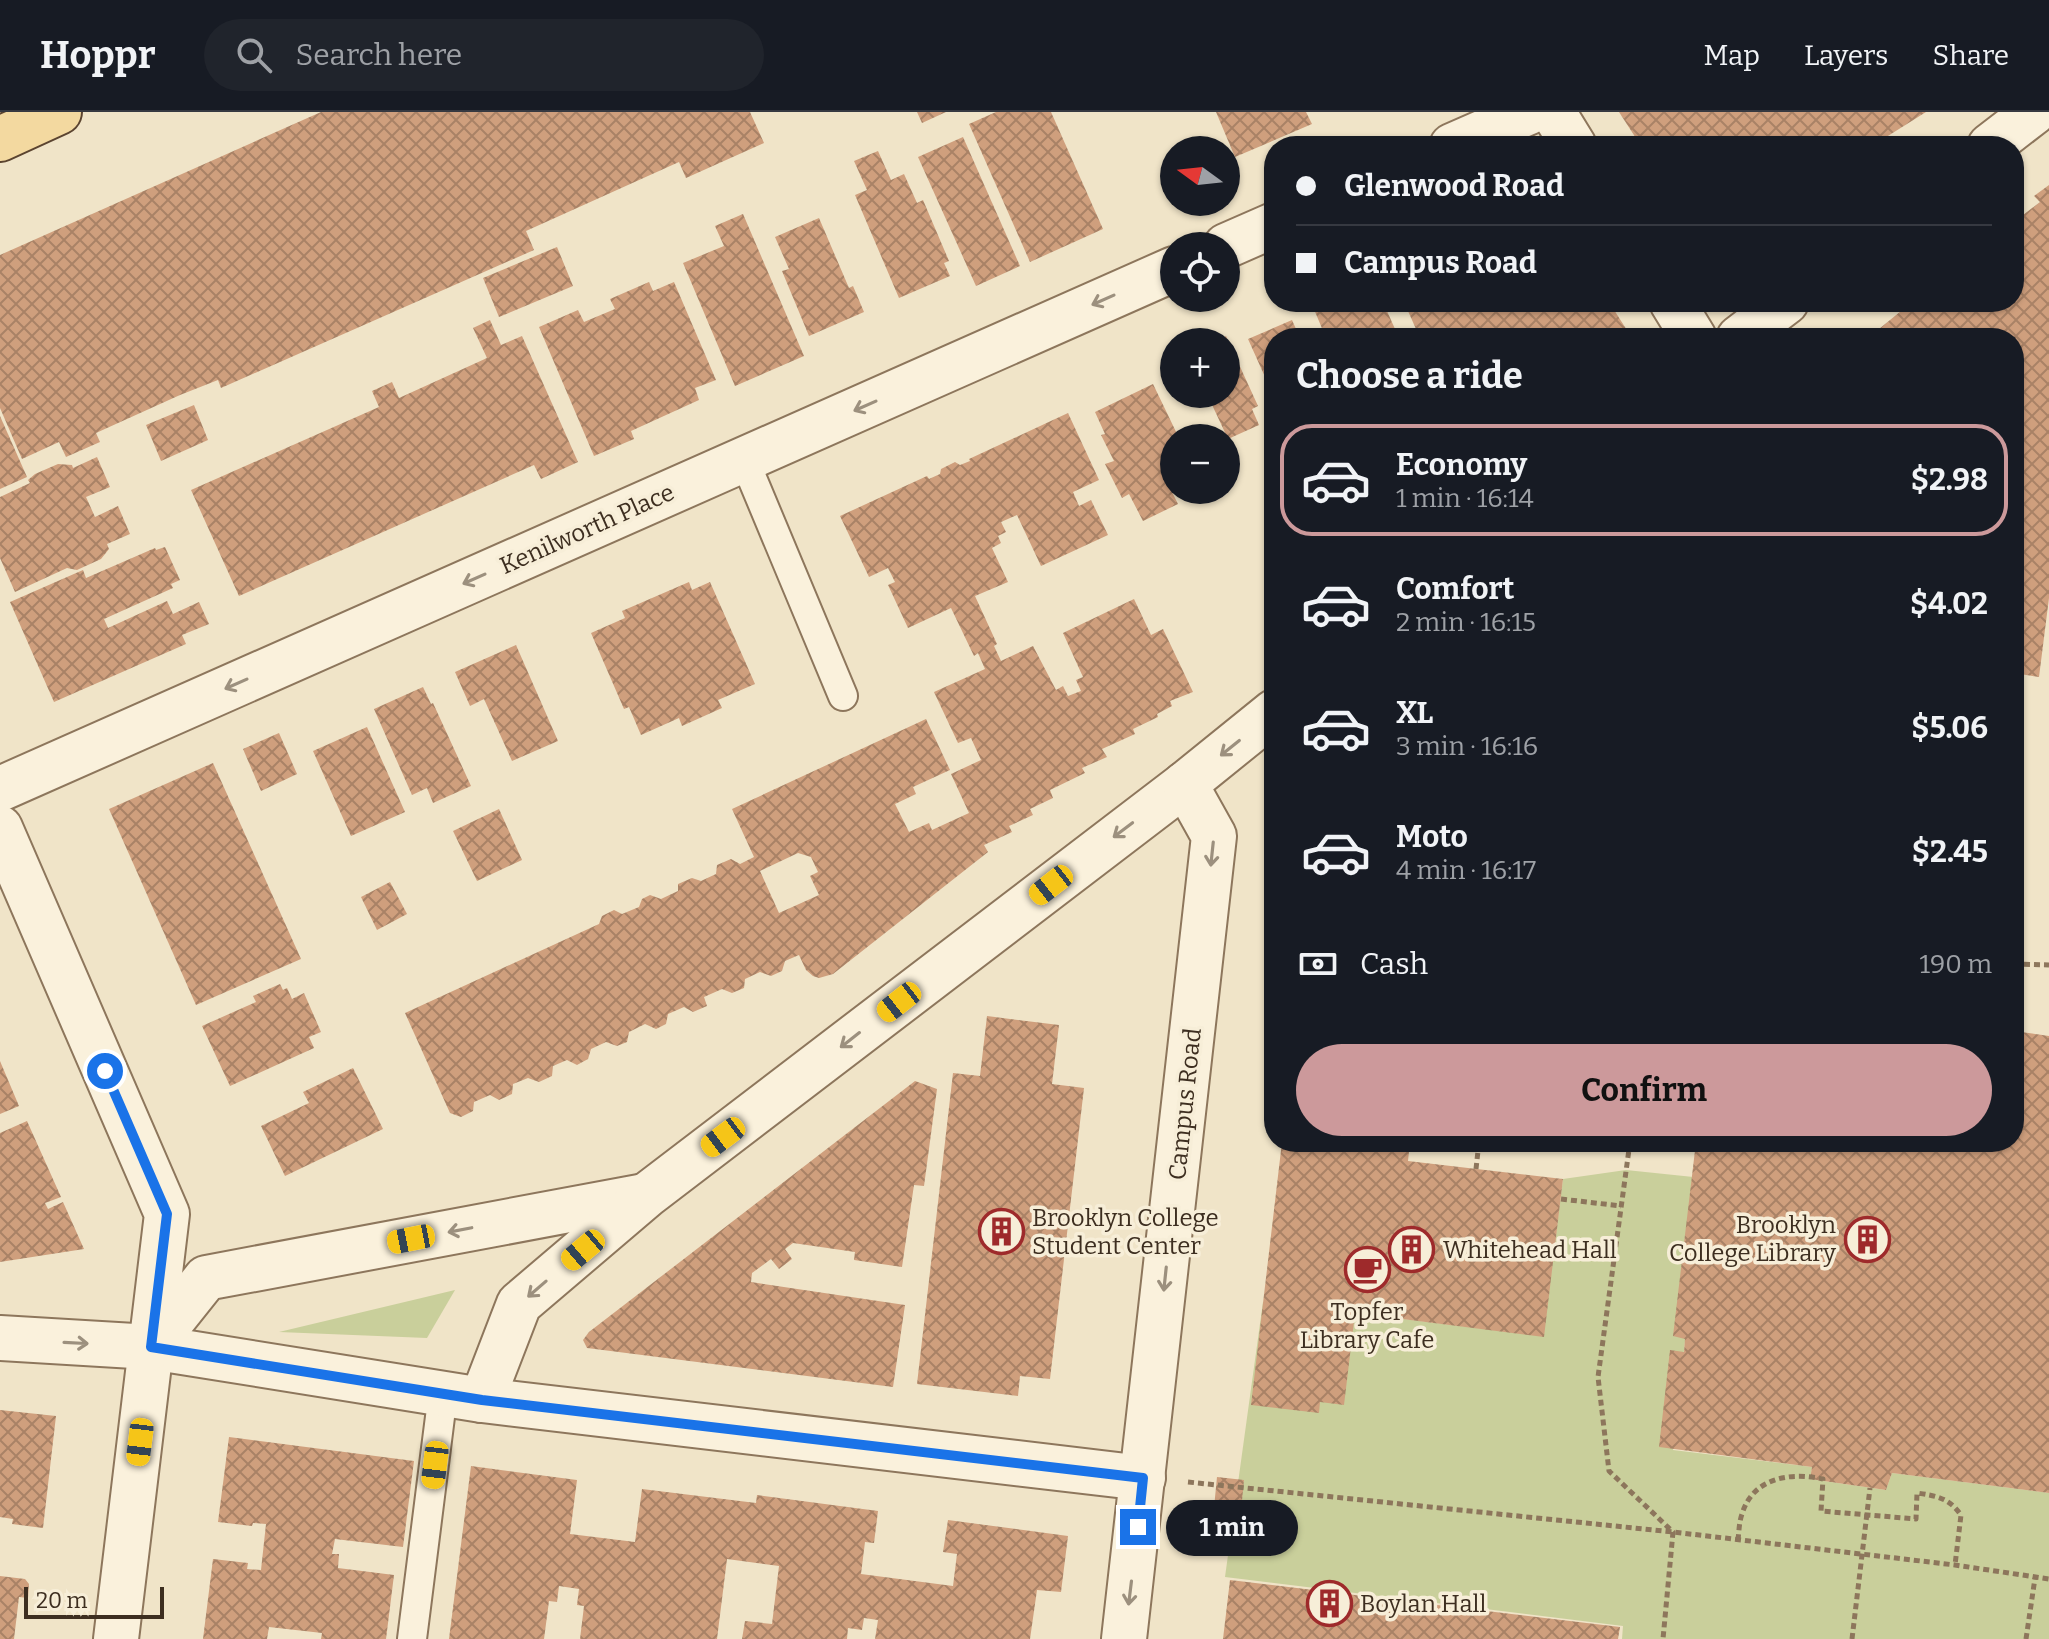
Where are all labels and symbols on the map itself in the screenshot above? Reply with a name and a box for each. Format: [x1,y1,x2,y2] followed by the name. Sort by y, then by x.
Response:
[1160,136,1240,216] north arrow
[1091,294,1115,309] one-way arrow
[853,399,878,414] one-way arrow
[495,478,679,580] street label: Kenilworth Place
[462,572,486,587] one-way arrow
[224,678,249,693] one-way arrow
[1220,739,1241,757] one-way arrow
[1112,822,1134,839] one-way arrow
[1205,840,1220,867] one-way arrow
[1025,861,1077,909] car
[873,978,925,1026] car
[1163,1027,1207,1181] street label: Campus Road
[840,1031,861,1048] one-way arrow
[87,1053,123,1089] route start
[697,1113,749,1161] car
[1032,1204,1219,1260] place label: Brooklyn College Student Center
[977,1208,1025,1256] building icon: Brooklyn College Student Center
[1669,1211,1836,1267] place label: Brooklyn College Library
[1843,1215,1891,1263] building icon: Brooklyn College Library
[385,1223,437,1255] car
[448,1224,474,1239] one-way arrow
[557,1225,609,1275] car
[1388,1226,1436,1274] building icon: Whitehead Hall
[1443,1236,1617,1264] place label: Whitehead Hall
[1343,1246,1391,1294] cafe icon: Topfer Library Cafe
[1158,1266,1173,1292] one-way arrow
[527,1280,548,1298] one-way arrow
[1300,1298,1434,1354] place label: Topfer Library Cafe
[62,1336,89,1351] one-way arrow
[125,1417,155,1467] car
[420,1440,450,1490] car
[1166,1499,1298,1555] callout: 1 min
[1120,1509,1156,1545] route end
[1122,1580,1137,1606] one-way arrow
[1305,1580,1353,1628] building icon: Boylan Hall
[24,1583,164,1619] scale bar
[1360,1590,1486,1618] place label: Boylan Hall

